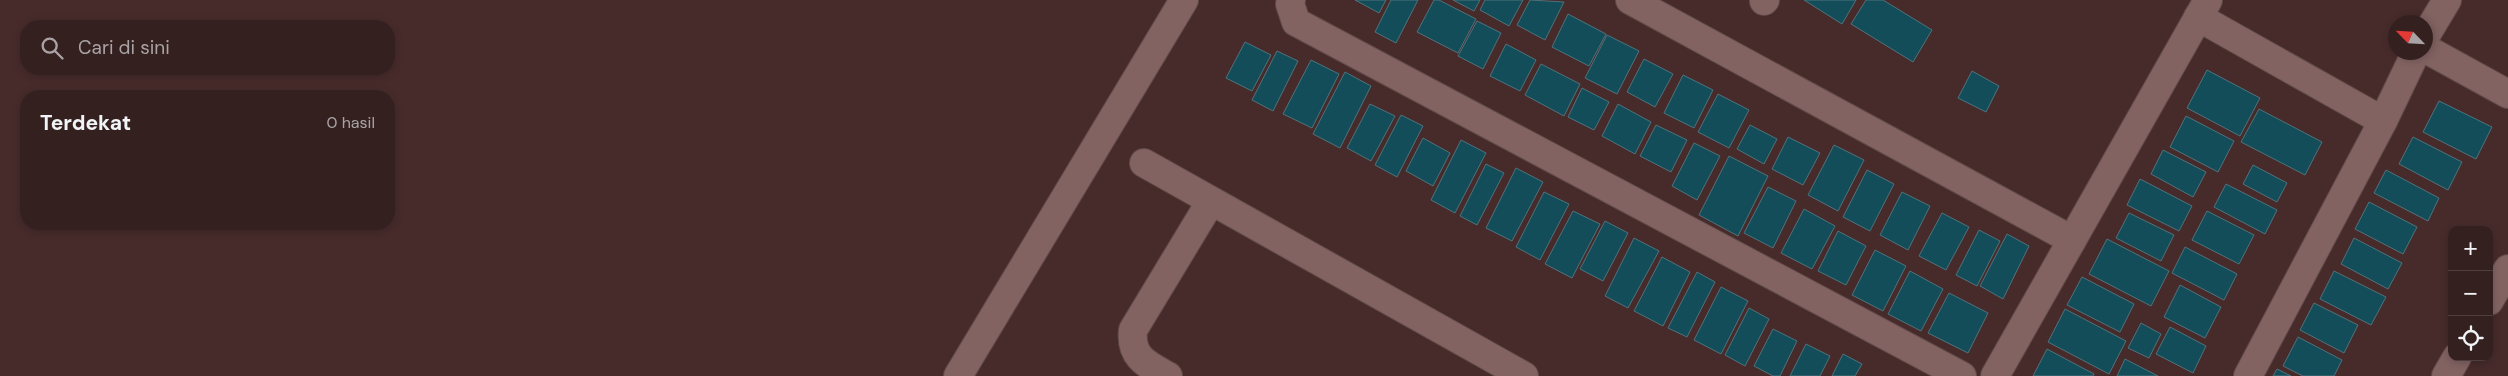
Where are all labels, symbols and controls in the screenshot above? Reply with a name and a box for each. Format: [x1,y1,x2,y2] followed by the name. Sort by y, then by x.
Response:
[2388,15,2433,60] north arrow
[20,20,395,75] search box
[38,34,66,62] icon: search
[78,35,170,60] text: Cari di sini
[40,109,131,137] text: Terdekat
[326,112,375,133] text: 0 hasil
[2448,226,2493,361] map controls
[2448,226,2493,271] button: +
[2448,271,2493,316] button: −
[2448,316,2493,361] button: locate

